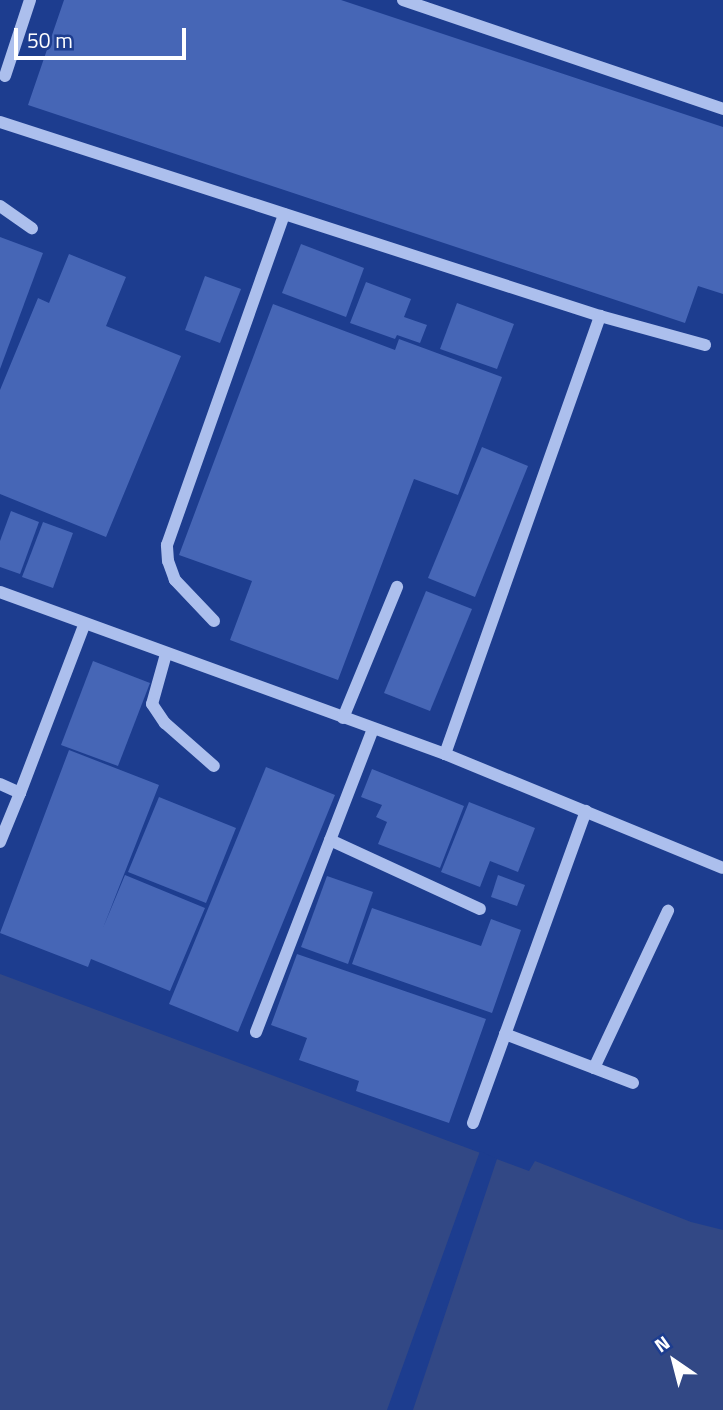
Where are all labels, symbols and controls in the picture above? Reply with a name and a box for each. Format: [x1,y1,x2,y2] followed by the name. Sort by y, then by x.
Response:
[18,14,189,58] scale bar
[27,24,73,56] text: 50 m
[639,1326,709,1396] north arrow
[648,1328,675,1359] text: N

